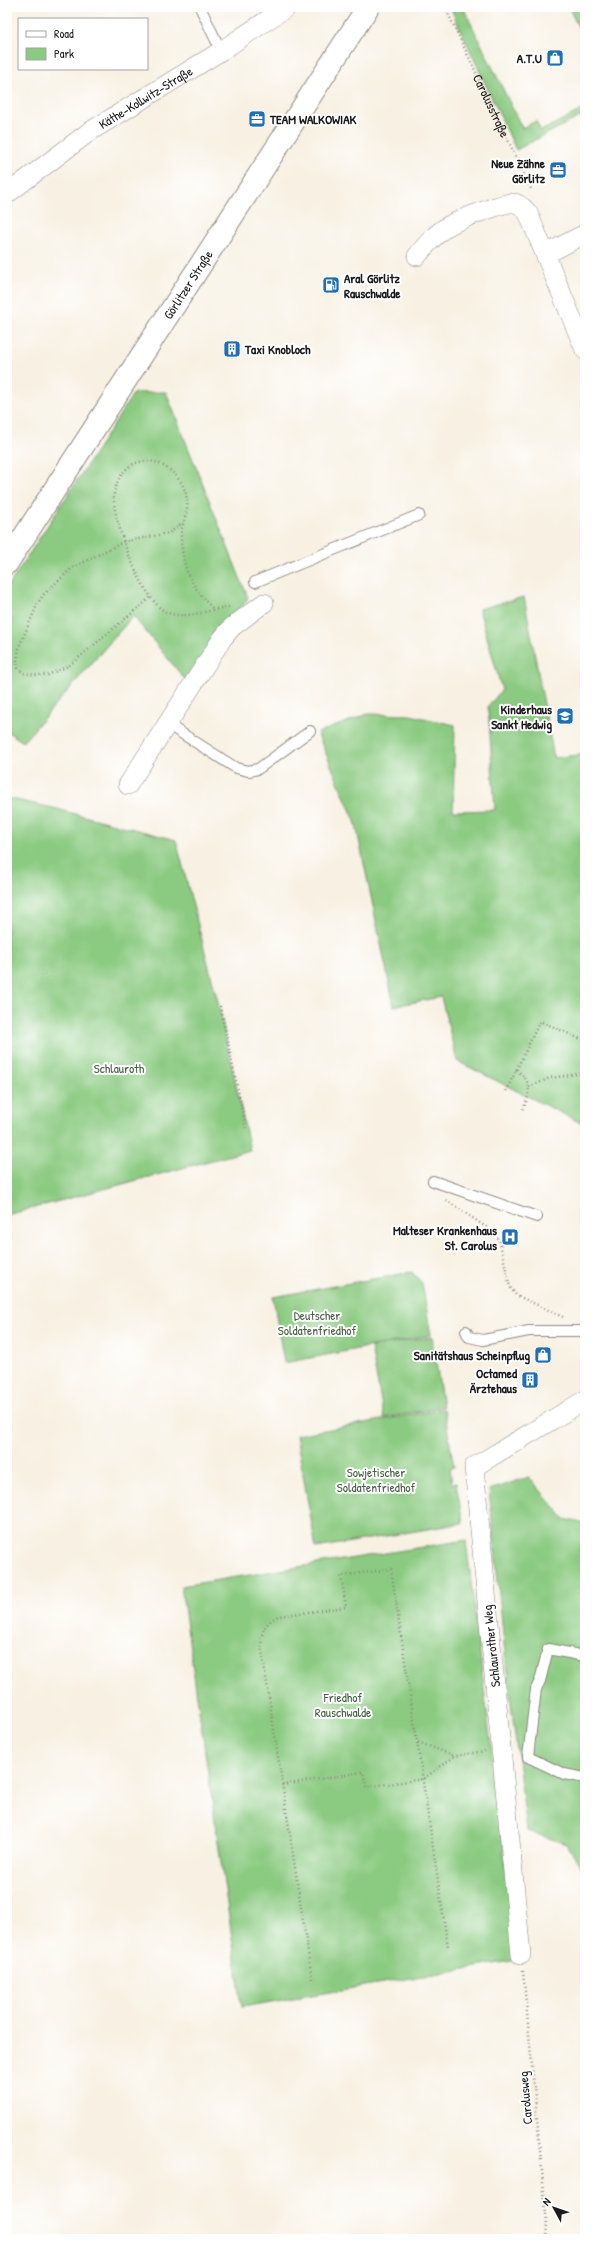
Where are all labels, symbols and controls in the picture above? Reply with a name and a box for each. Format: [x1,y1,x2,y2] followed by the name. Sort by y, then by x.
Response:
[18,18,148,70] legend
[54,25,74,42] text: Road
[54,45,74,62] text: Park
[545,48,565,68] shop icon: A.T.U
[517,49,542,67] place label: A.T.U
[95,62,196,133] street label: Käthe-Kollwitz-Straße
[469,71,514,140] street label: Carolusstraße
[247,109,267,129] office icon: TEAM WALKOWIAK
[269,110,357,128] place label: TEAM WALKOWIAK
[491,154,546,187] place label: Neue Zähne Görlitz
[548,160,568,180] office icon: Neue Zähne Görlitz
[159,247,217,323] street label: Görlitzer Straße
[344,269,401,302] place label: Aral Görlitz Rauschwalde
[321,275,341,295] fuel station icon: Aral Görlitz Rauschwalde
[222,339,242,359] building icon: Taxi Knobloch
[244,340,311,358] place label: Taxi Knobloch
[491,700,552,734] place label: Kinderhaus Sankt Hedwig
[555,706,575,726] school or university icon: Kinderhaus Sankt Hedwig
[94,1059,145,1077] park label: Schlauroth
[393,1221,497,1254] place label: Malteser Krankenhaus St. Carolus
[500,1227,520,1247] hospital icon: Malteser Krankenhaus St. Carolus
[278,1306,357,1339] park label: Deutscher Soldatenfriedhof
[533,1345,553,1365] shop icon: Sanitätshaus Scheinpflug
[414,1346,530,1365] place label: Sanitätshaus Scheinpflug
[470,1364,518,1397] place label: Octamed Ärztehaus
[520,1370,540,1390] building icon: Octamed Ärztehaus
[337,1463,416,1496] park label: Sowjetischer Soldatenfriedhof
[478,1604,504,1688] street label: Schlaurother Weg
[315,1688,371,1721] park label: Friedhof Rauschwalde
[514,2071,536,2125] street label: Carolusweg
[534,2188,574,2228] north arrow
[539,2195,554,2208] text: N

